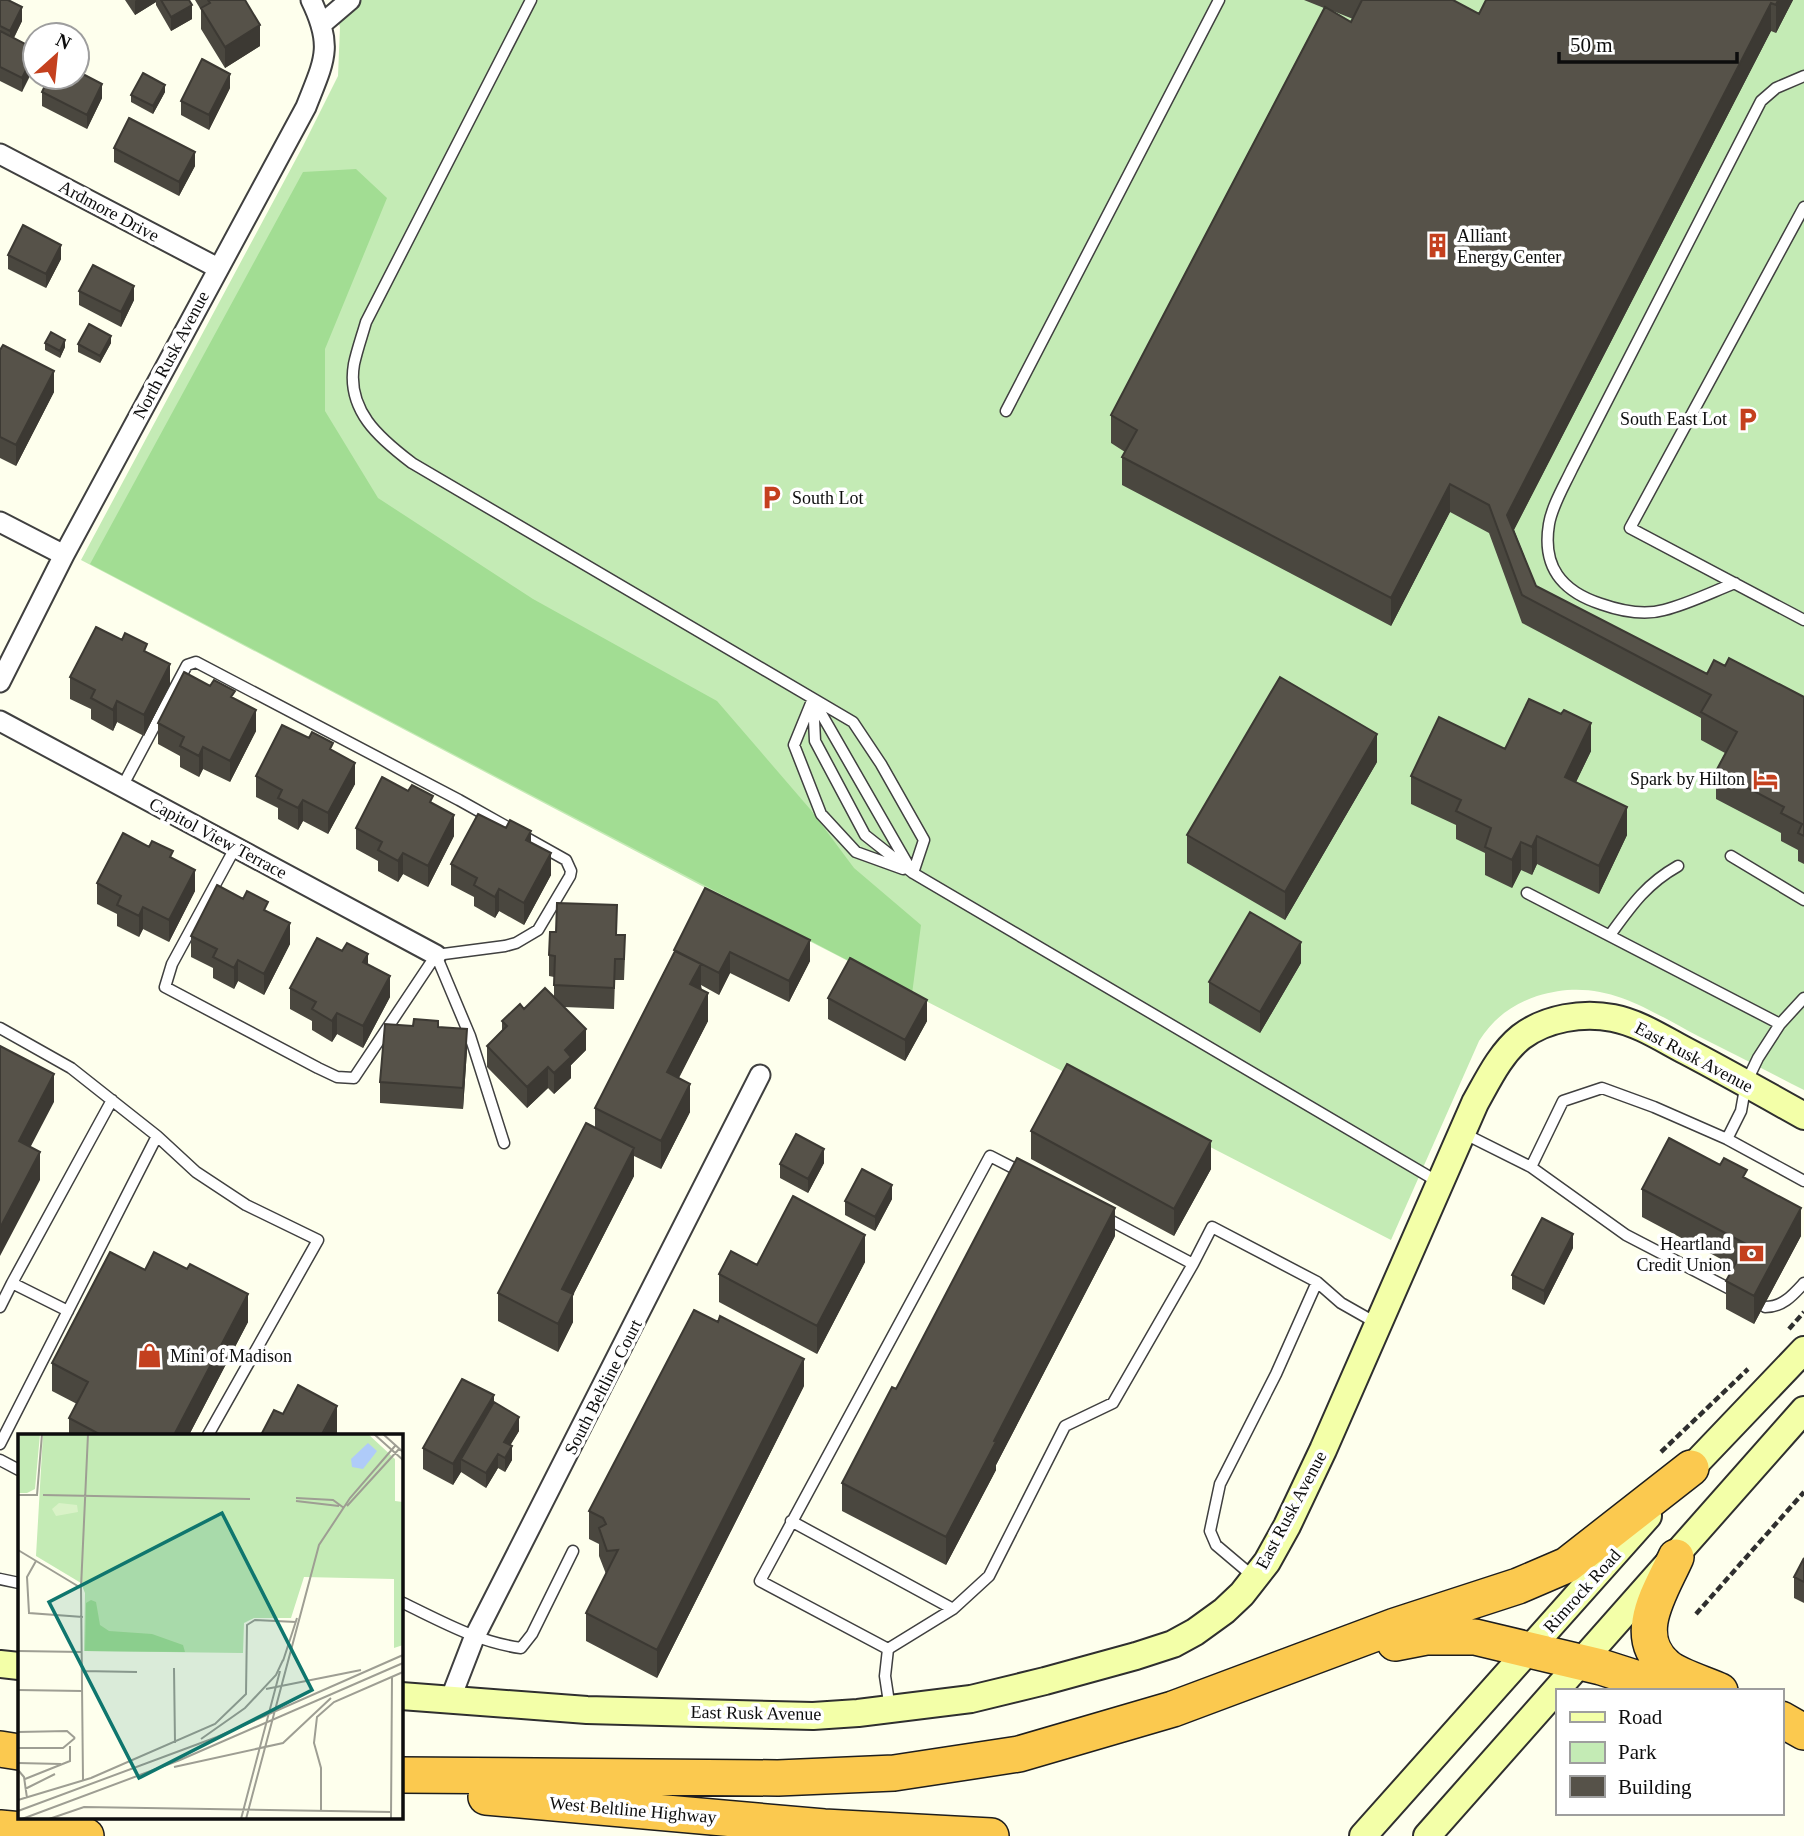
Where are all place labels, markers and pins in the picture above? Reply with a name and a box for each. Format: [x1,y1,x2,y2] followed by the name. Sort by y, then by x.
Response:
[1457,226,1561,267] place label: Alliant Energy Center
[1423,232,1451,260] building icon: Alliant Energy Center
[1733,405,1761,433] parking icon: South East Lot
[1620,409,1727,429] place label: South East Lot
[758,484,786,512] parking icon: South Lot
[792,488,864,508] place label: South Lot
[1751,765,1779,793] hotel icon: Spark by Hilton
[1630,769,1745,789] place label: Spark by Hilton
[1637,1234,1731,1275] place label: Heartland Credit Union
[1737,1240,1765,1268] bank icon: Heartland Credit Union
[136,1342,164,1370] shop icon: Mini of Madison
[170,1346,292,1366] place label: Mini of Madison

